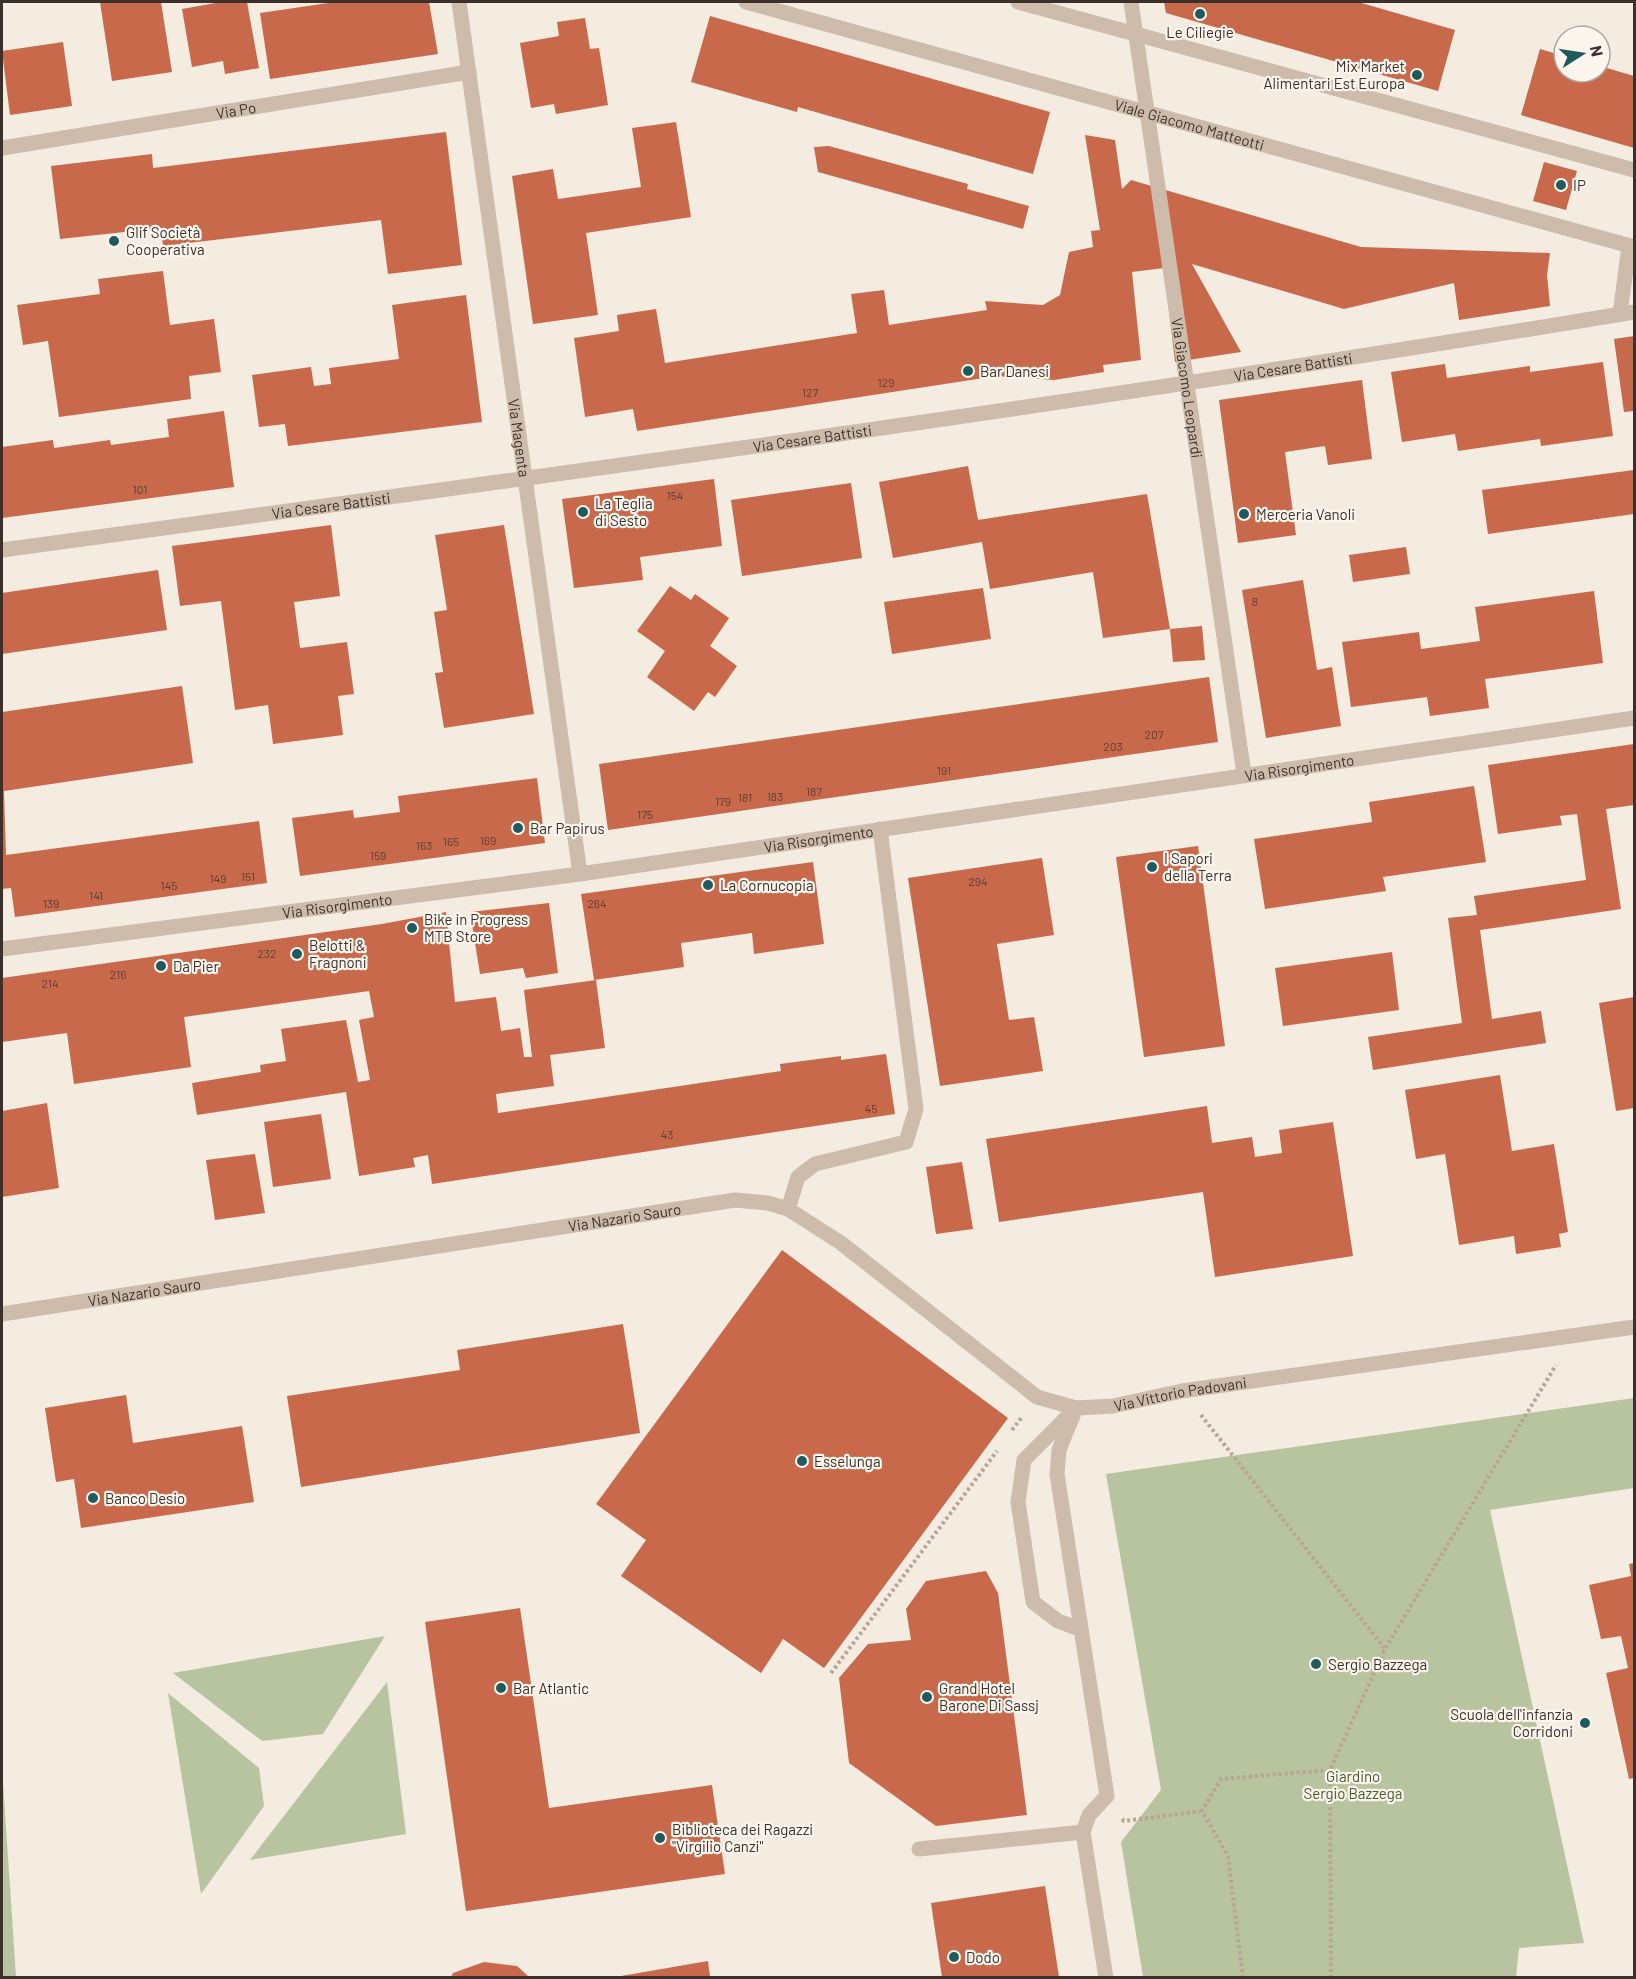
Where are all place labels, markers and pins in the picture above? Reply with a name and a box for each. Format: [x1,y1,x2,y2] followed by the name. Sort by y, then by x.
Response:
[1193,7,1207,21] marker: Le Ciliegie
[1166,23,1234,41] place label: Le Ciliegie
[1263,57,1405,92] place label: Mix Market Alimentari Est Europa
[1410,68,1424,82] marker: Mix Market Alimentari Est Europa
[1573,176,1586,194] place label: IP
[1554,178,1568,192] marker: IP
[126,223,205,258] place label: Glif Società Cooperativa
[107,234,121,248] marker: Glif Società Cooperativa
[980,362,1049,380] place label: Bar Danesi
[961,364,975,378] marker: Bar Danesi
[595,494,653,529] place label: La Teglia di Sesto
[576,505,590,519] marker: La Teglia di Sesto
[1256,505,1355,523] place label: Merceria Vanoli
[1237,507,1251,521] marker: Merceria Vanoli
[530,819,605,837] place label: Bar Papirus
[511,821,525,835] marker: Bar Papirus
[1164,849,1232,884] place label: I Sapori della Terra
[1145,860,1159,874] marker: I Sapori della Terra
[720,876,814,894] place label: La Cornucopia
[701,878,715,892] marker: La Cornucopia
[424,910,528,945] place label: Bike in Progress MTB Store
[405,921,419,935] marker: Bike in Progress MTB Store
[309,936,367,971] place label: Belotti & Fragnoni
[290,947,304,961] marker: Belotti & Fragnoni
[173,957,220,975] place label: Da Pier
[154,959,168,973] marker: Da Pier
[814,1452,881,1470] place label: Esselunga
[795,1454,809,1468] marker: Esselunga
[105,1489,185,1507] place label: Banco Desio
[86,1491,100,1505] marker: Banco Desio
[1328,1655,1427,1673] place label: Sergio Bazzega
[1309,1657,1323,1671] marker: Sergio Bazzega
[513,1679,589,1697] place label: Bar Atlantic
[939,1679,1039,1714] place label: Grand Hotel Barone Di Sassj
[494,1681,508,1695] marker: Bar Atlantic
[920,1690,934,1704] marker: Grand Hotel Barone Di Sassj
[1450,1705,1573,1740] place label: Scuola dell'infanzia Corridoni
[1578,1716,1592,1730] marker: Scuola dell'infanzia Corridoni
[672,1820,813,1855] place label: Biblioteca dei Ragazzi "Virgilio Canzi"
[653,1831,667,1845] marker: Biblioteca dei Ragazzi "Virgilio Canzi"
[966,1948,1000,1966] place label: Dodo
[947,1950,961,1964] marker: Dodo

